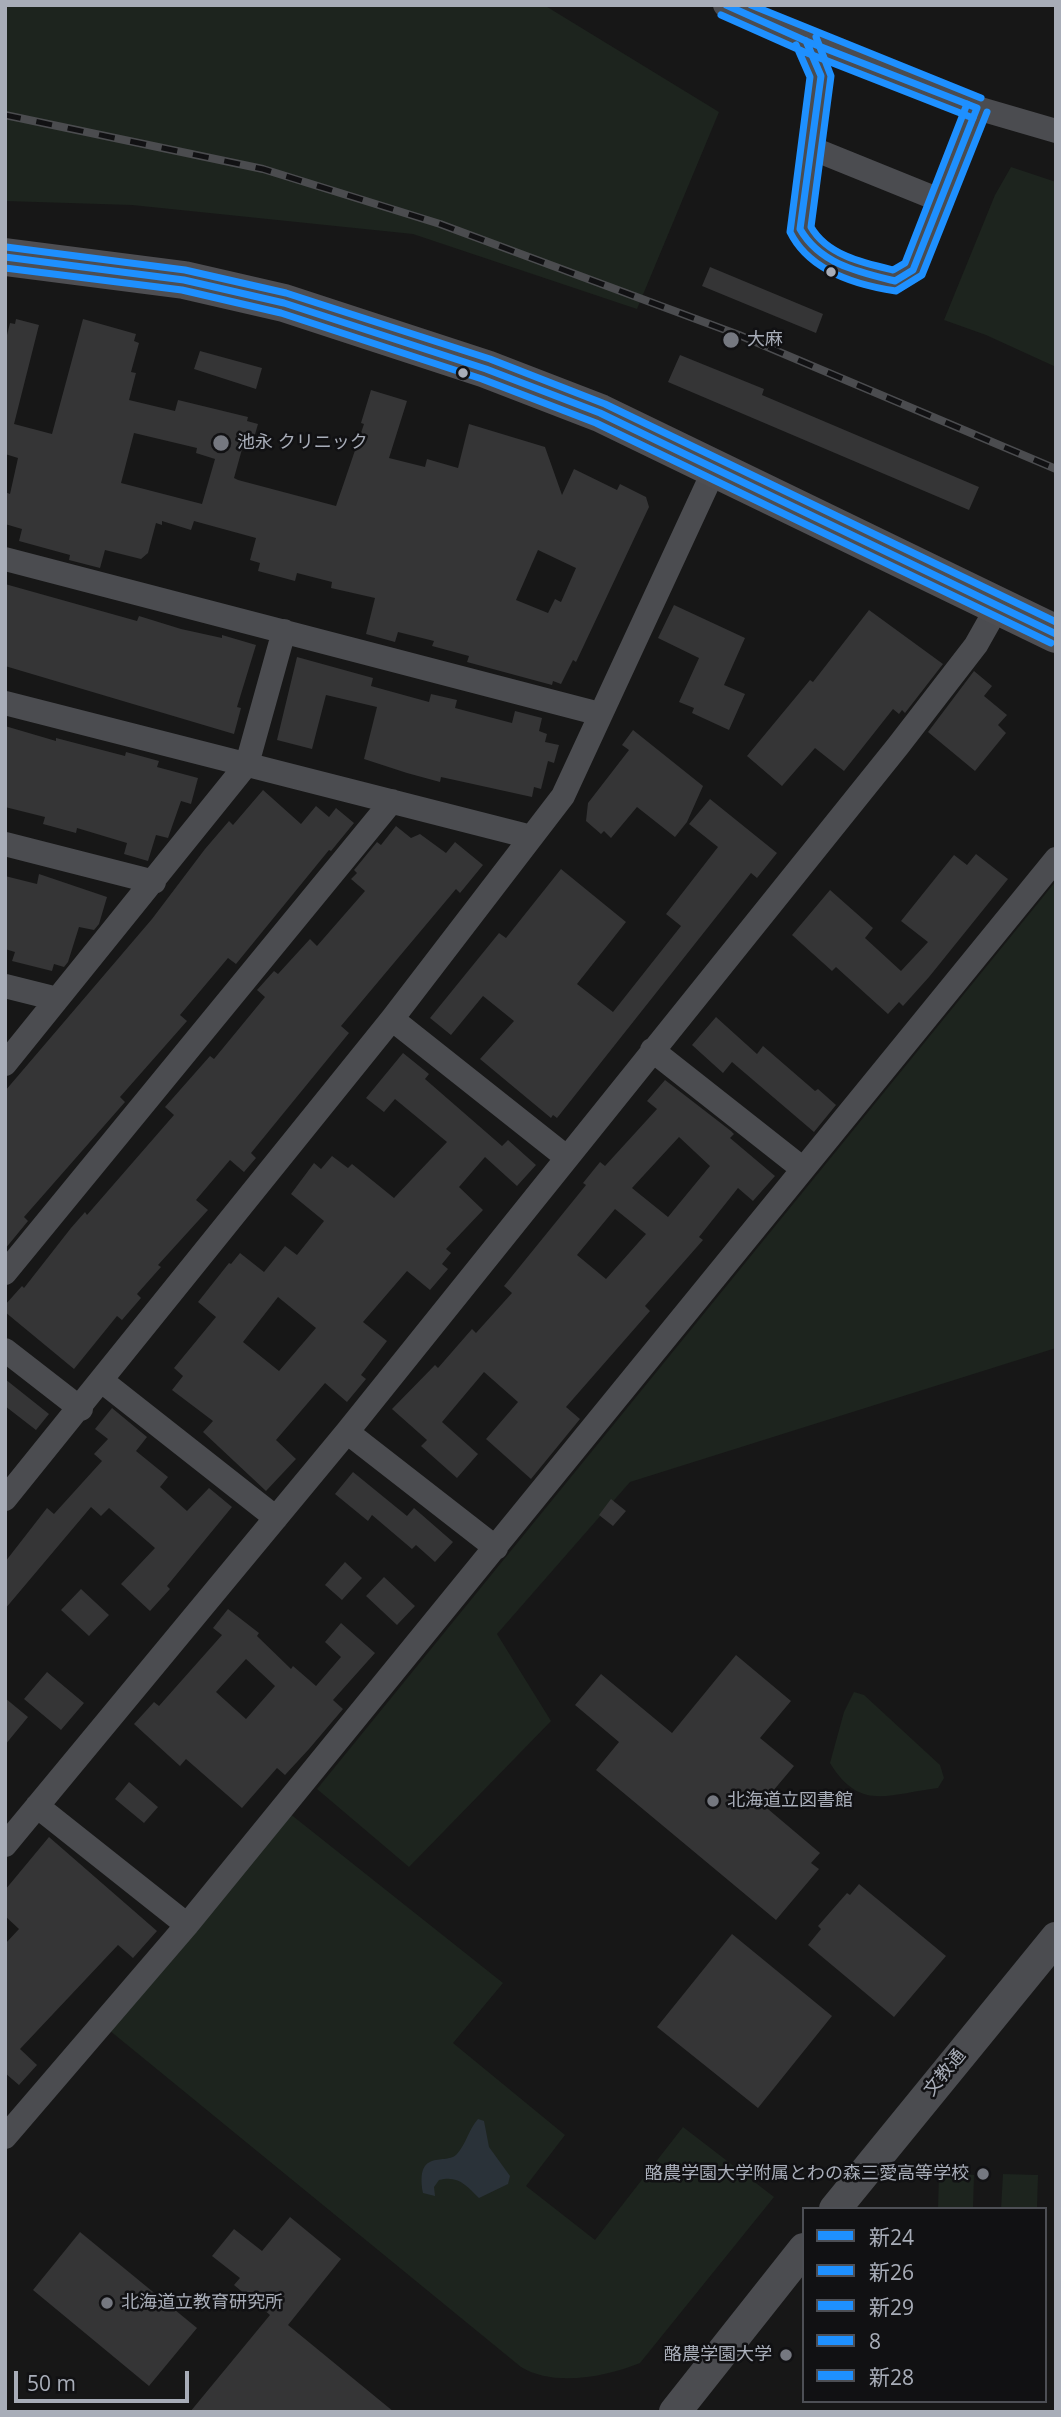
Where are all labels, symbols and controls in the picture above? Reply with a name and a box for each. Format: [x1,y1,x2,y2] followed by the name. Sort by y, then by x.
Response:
[824,265,838,279] unlabelled marker
[747,329,783,351] place label: 大麻
[721,330,741,350] marker: 大麻
[456,366,470,380] unlabelled marker
[237,432,368,454] place label: 池永 クリニック
[211,433,231,453] marker: 池永 クリニック
[727,1790,853,1812] place label: 北海道立図書館
[705,1793,721,1809] marker: 北海道立図書館
[920,2045,970,2101] street label: 文教通
[645,2163,969,2185] place label: 酪農学園大学附属とわの森三愛高等学校
[975,2166,991,2182] marker: 酪農学園大学附属とわの森三愛高等学校
[802,2207,1047,2403] legend
[869,2223,914,2251] text: 新24
[869,2258,914,2286] text: 新26
[121,2292,283,2314] place label: 北海道立教育研究所
[869,2293,914,2321] text: 新29
[99,2295,115,2311] marker: 北海道立教育研究所
[869,2327,881,2355] text: 8
[664,2344,772,2366] place label: 酪農学園大学
[778,2347,794,2363] marker: 酪農学園大学
[18,2358,192,2402] scale bar
[869,2363,914,2391] text: 新28
[27,2369,76,2397] text: 50 m

